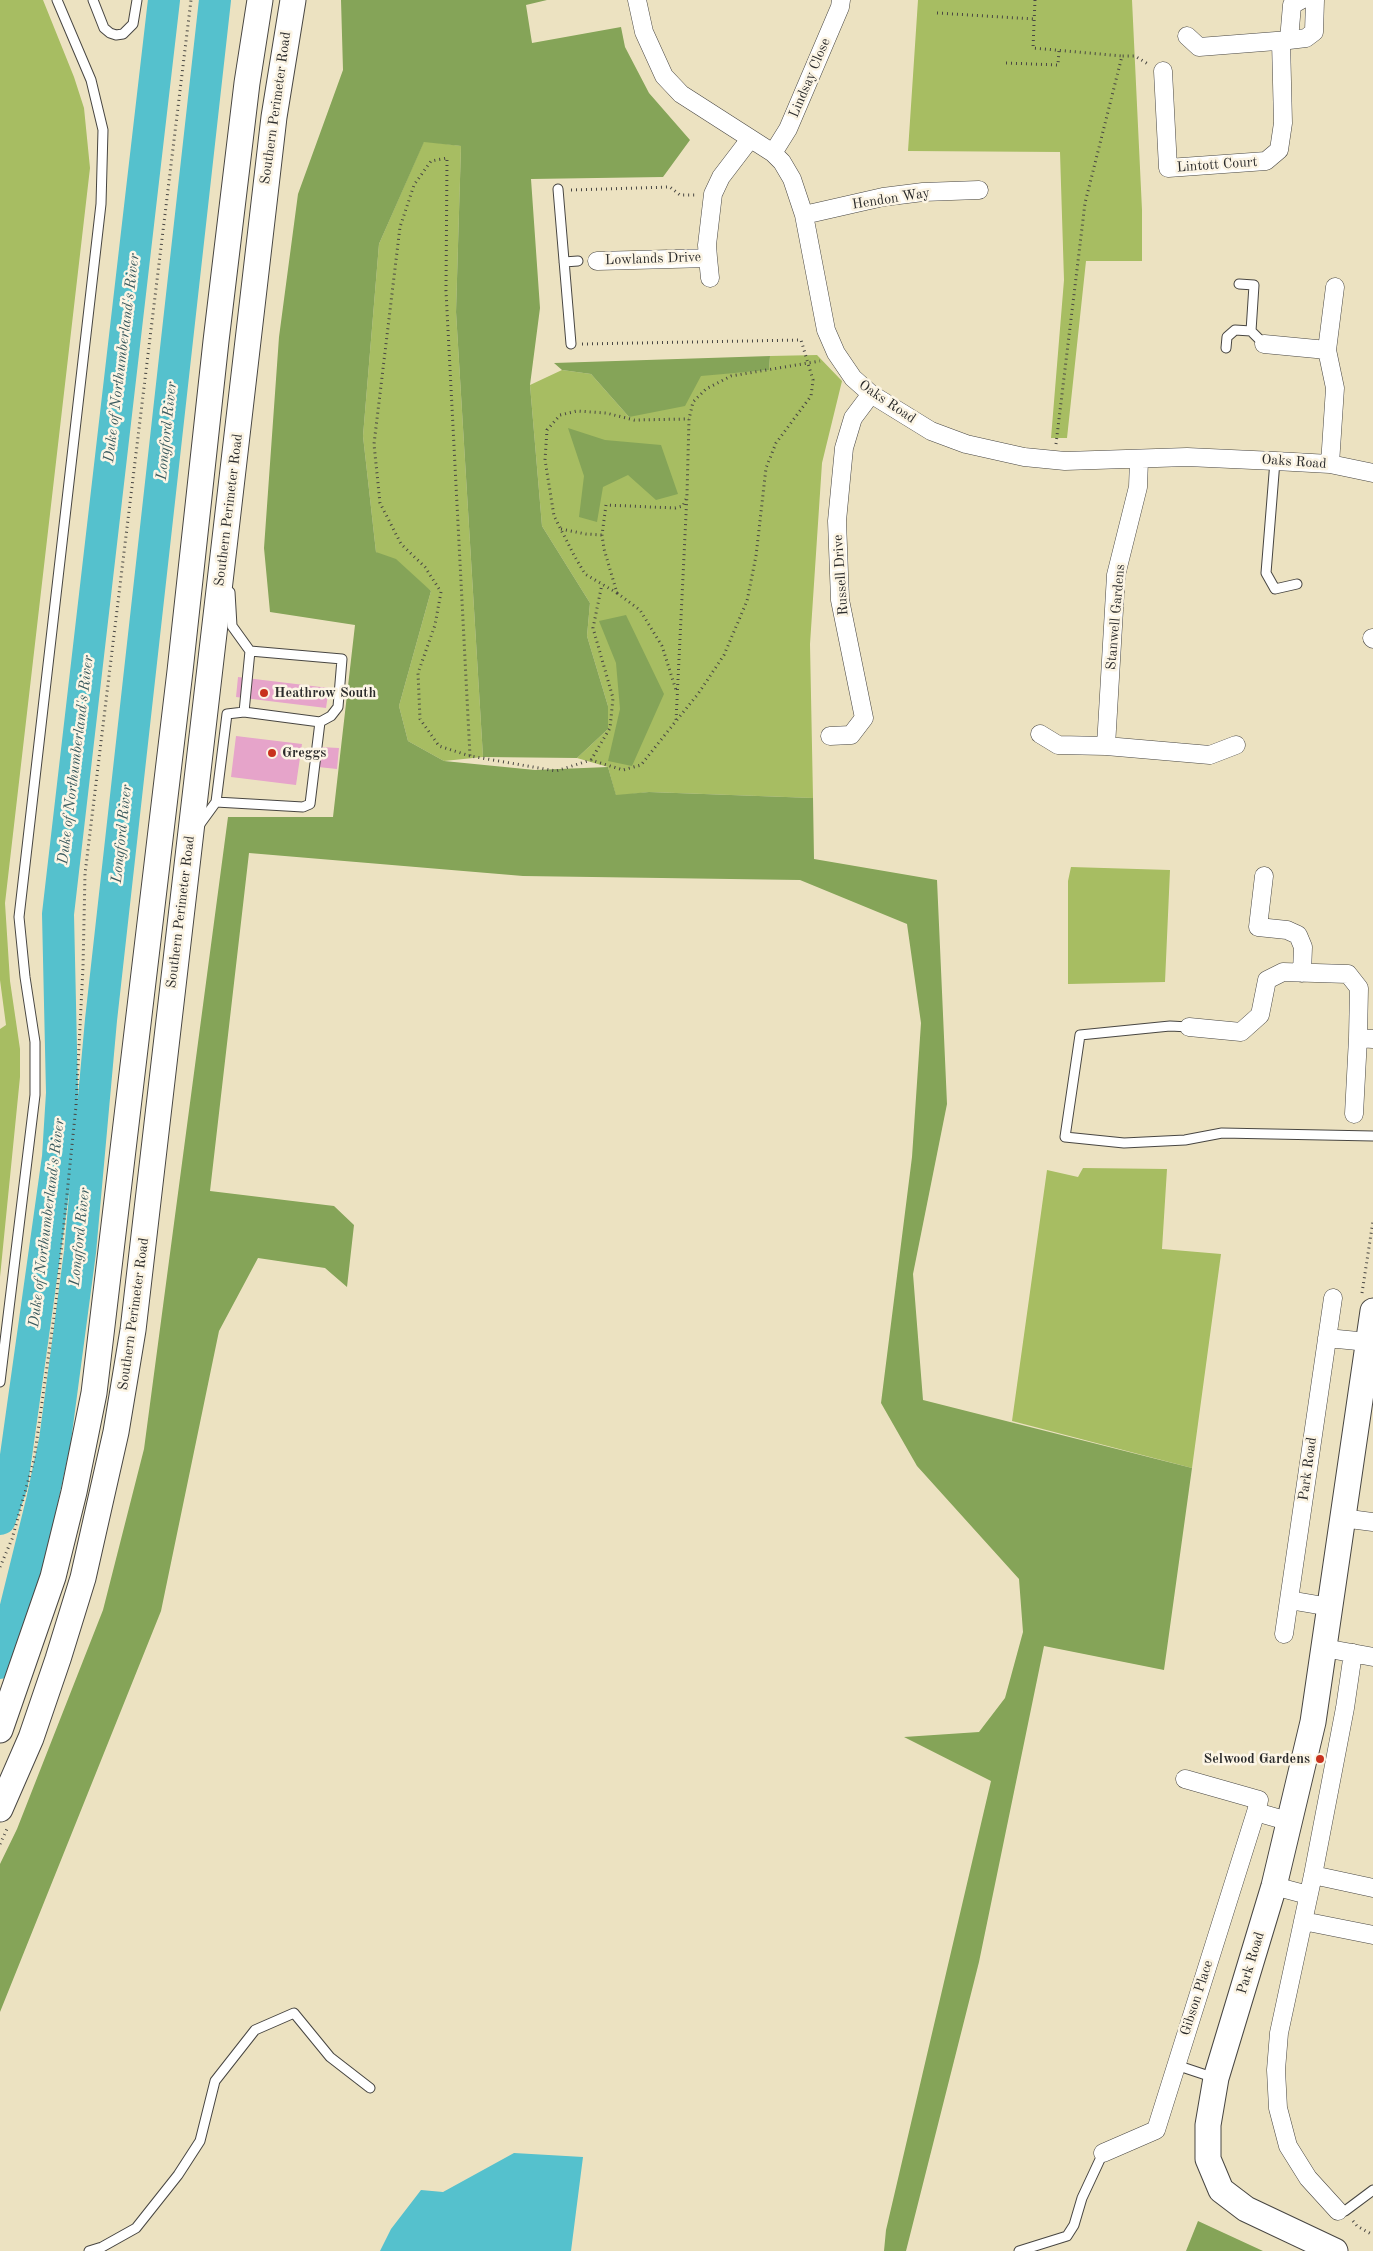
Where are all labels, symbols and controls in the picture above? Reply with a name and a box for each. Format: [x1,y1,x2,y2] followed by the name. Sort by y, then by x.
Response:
[257,31,295,185] street label: Southern Perimeter Road
[786,36,834,120] street label: Lindsay Close
[1176,154,1258,176] street label: Lintott Court
[851,185,931,213] street label: Hendon Way
[605,249,701,269] street label: Lowlands Drive
[100,253,144,463] water label: Duke of Northumberland's River
[855,377,919,427] street label: Oaks Road
[153,381,181,481] water label: Longford River
[211,433,247,587] street label: Southern Perimeter Road
[1261,451,1327,473] street label: Oaks Road
[830,534,852,616] street label: Russell Drive
[1103,563,1129,671] street label: Stanwell Gardens
[54,655,98,865] water label: Duke of Northumberland's River
[274,685,376,701] place label: Heathrow South
[258,687,270,699] marker: Heathrow South
[282,745,326,761] place label: Greggs
[266,747,278,759] marker: Greggs
[108,784,136,884] water label: Longford River
[163,835,199,989] street label: Southern Perimeter Road
[25,1118,69,1328] water label: Duke of Northumberland's River
[66,1187,94,1287] water label: Longford River
[115,1237,153,1391] street label: Southern Perimeter Road
[1295,1436,1321,1502] street label: Park Road
[1204,1751,1310,1767] place label: Selwood Gardens
[1314,1753,1326,1765] marker: Selwood Gardens
[1234,1930,1268,1996] street label: Park Road
[1177,1958,1217,2038] street label: Gibson Place

